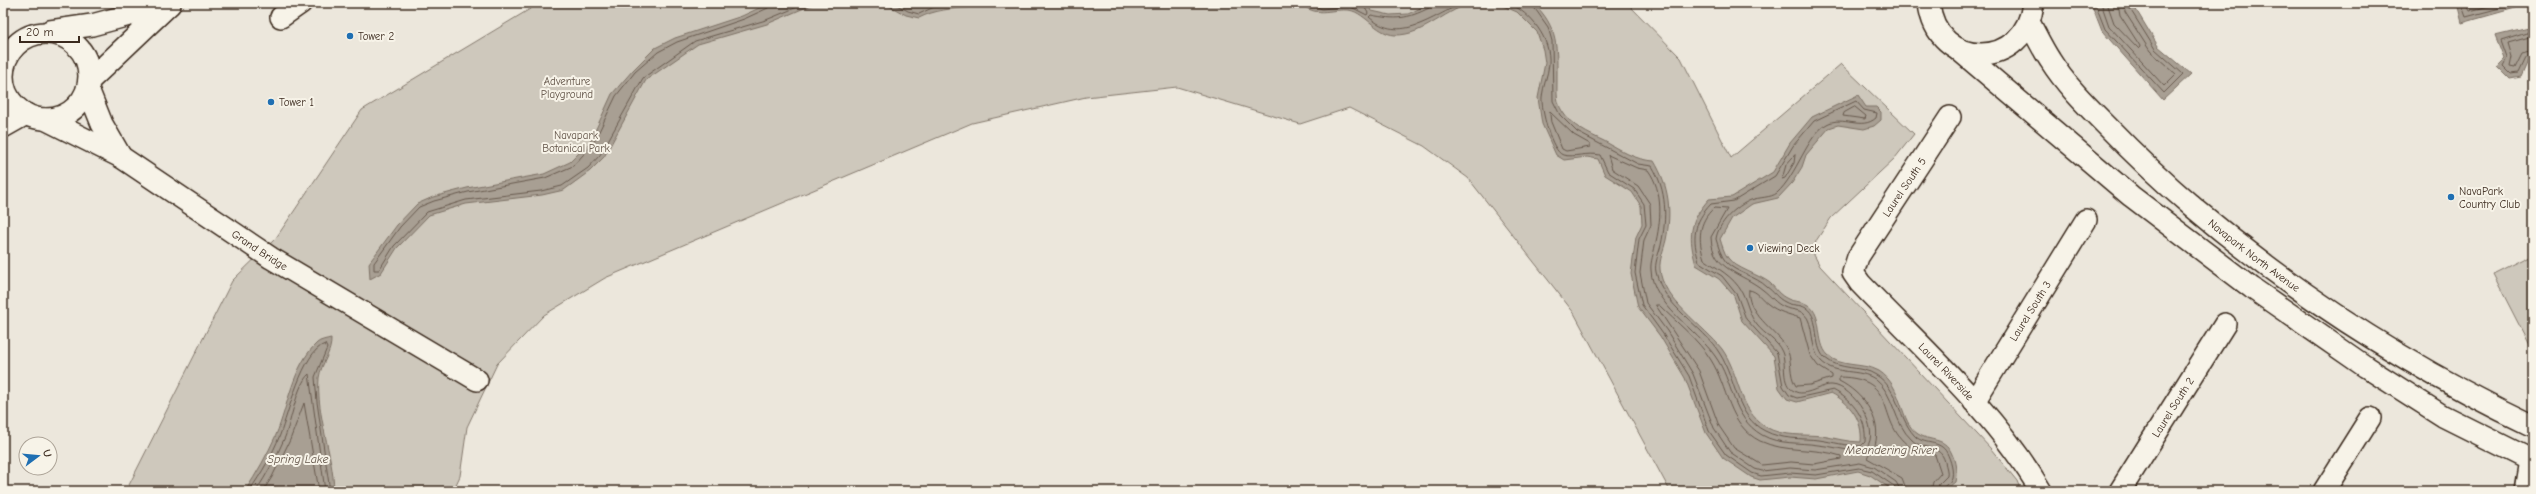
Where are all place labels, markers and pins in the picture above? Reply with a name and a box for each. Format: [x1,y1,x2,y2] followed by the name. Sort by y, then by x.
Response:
[358,30,394,43] place label: Tower 2
[345,31,355,41] marker: Tower 2
[279,96,314,109] place label: Tower 1
[266,97,276,107] marker: Tower 1
[2459,185,2520,211] place label: NavaPark Country Club
[2446,192,2456,202] marker: NavaPark Country Club
[1758,242,1820,255] place label: Viewing Deck
[1745,243,1755,253] marker: Viewing Deck

